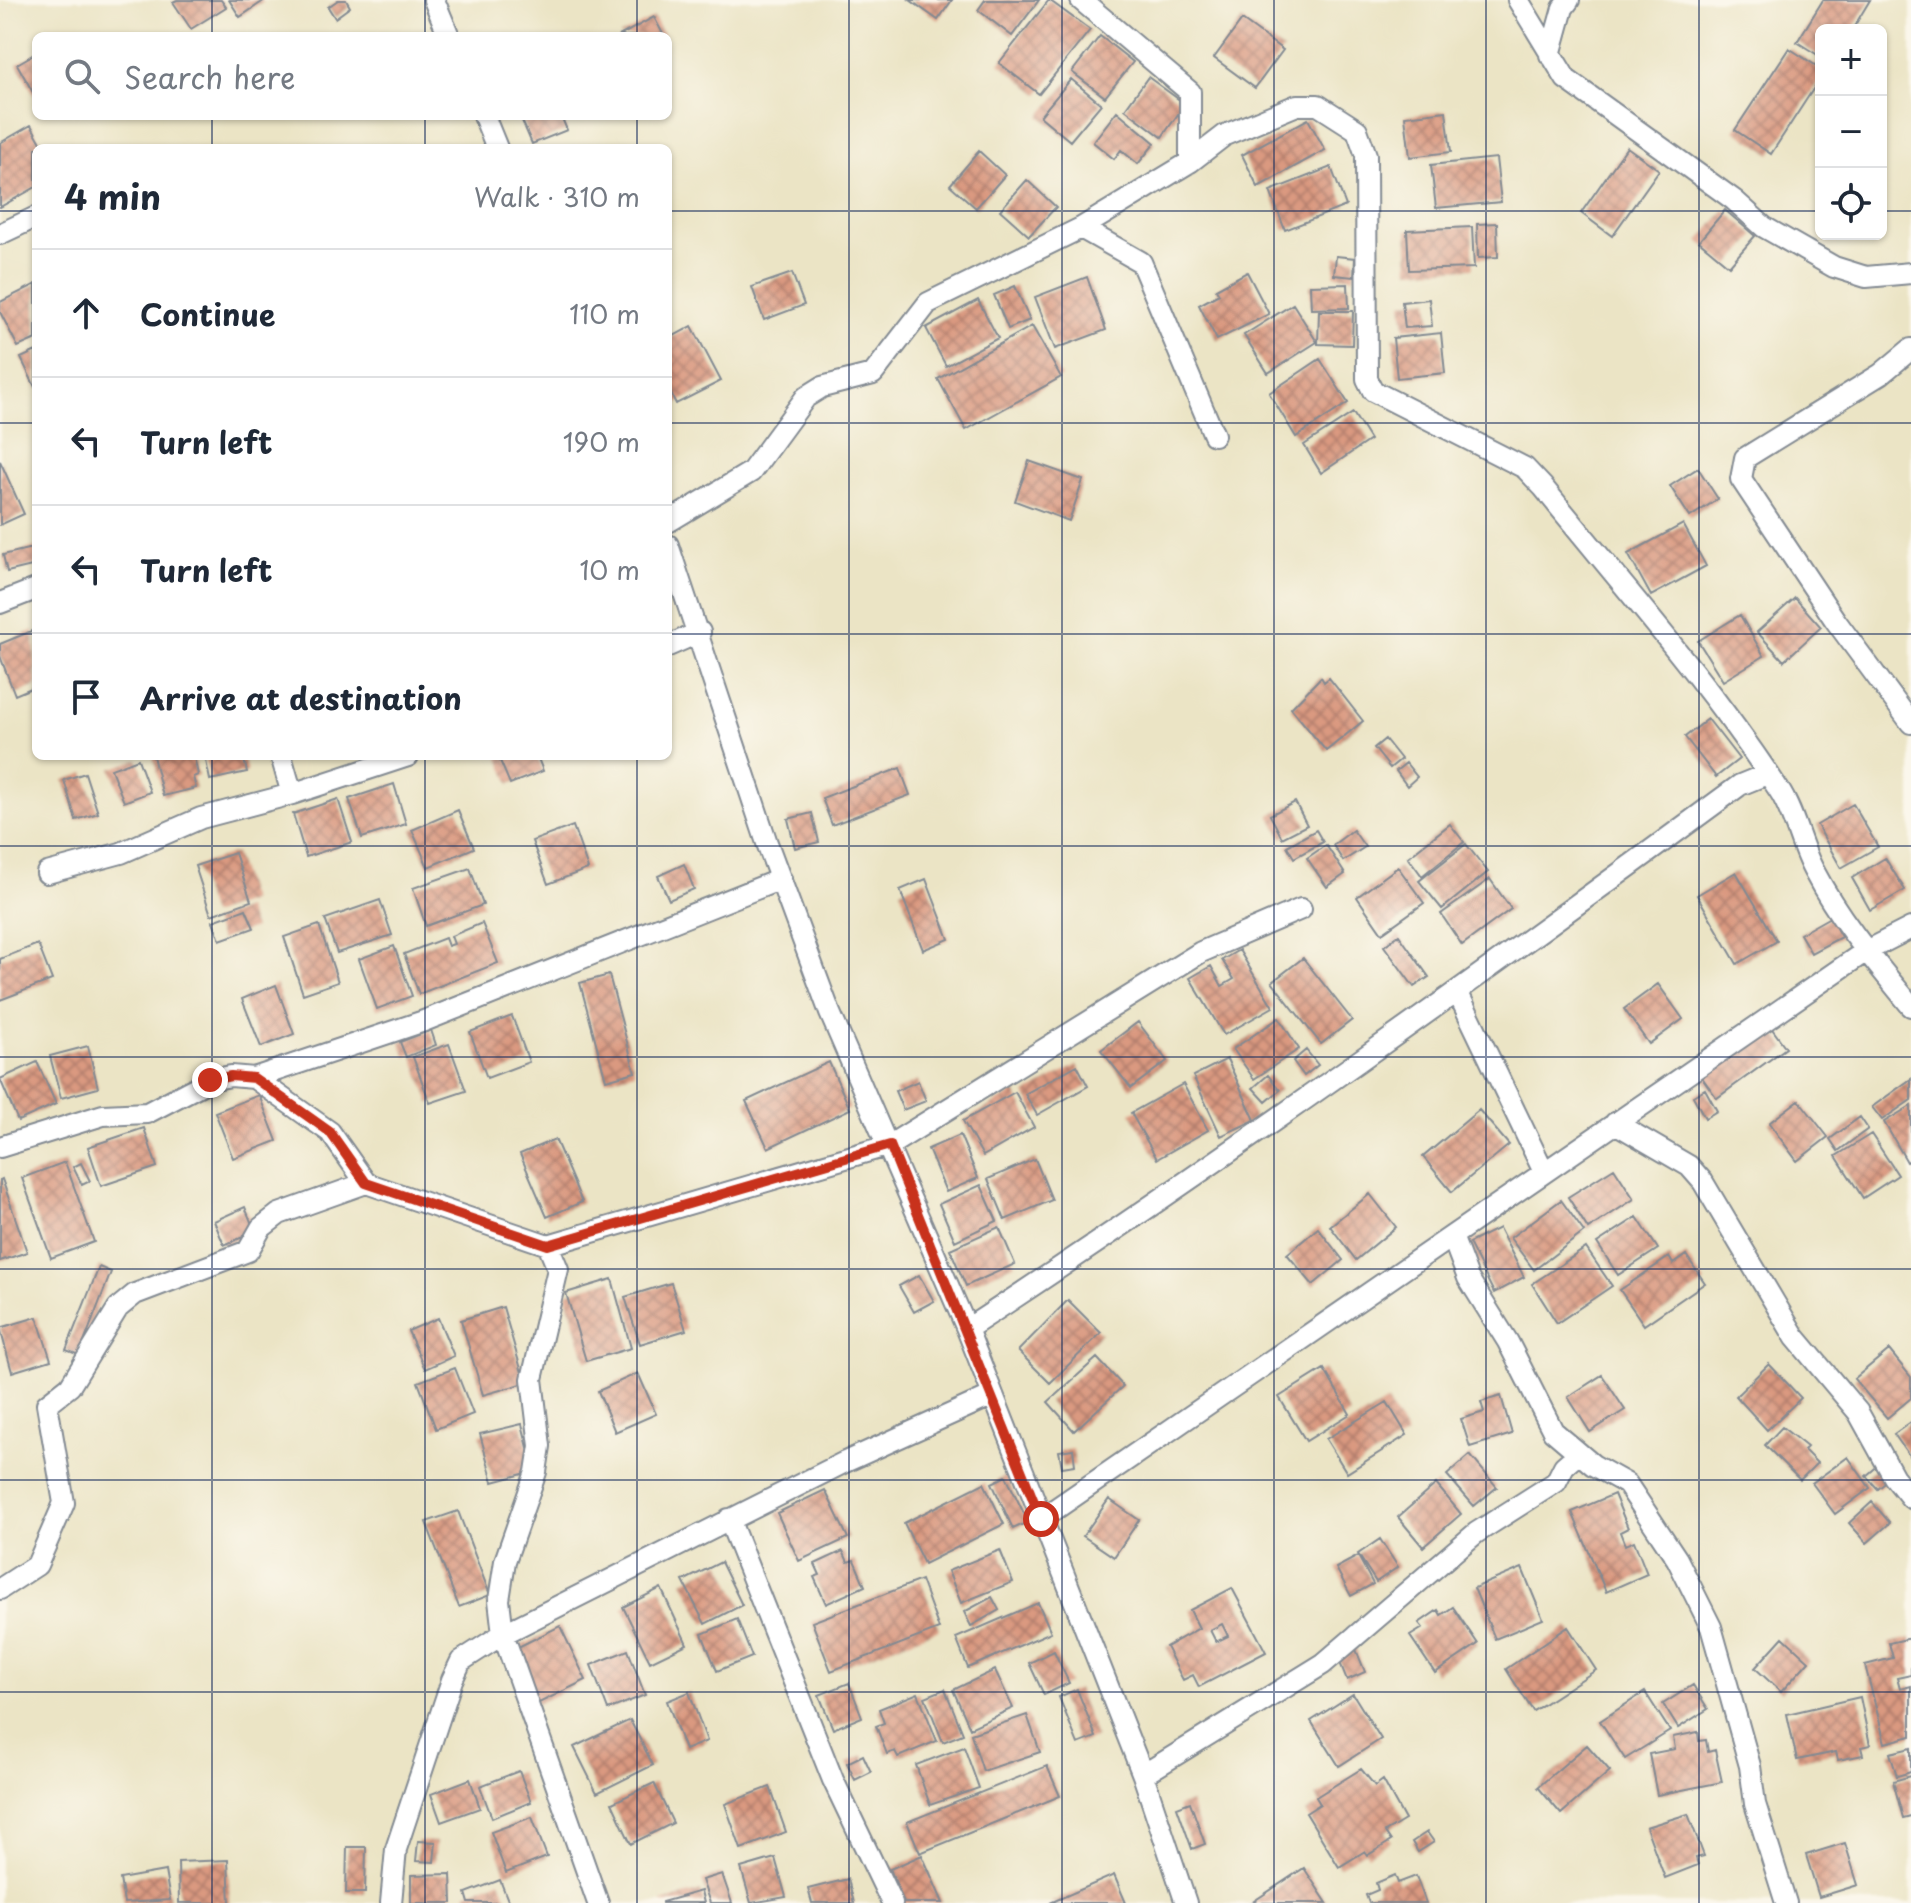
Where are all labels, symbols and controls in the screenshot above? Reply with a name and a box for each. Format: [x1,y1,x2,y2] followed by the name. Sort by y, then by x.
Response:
[1815,24,1887,240] map controls
[1815,24,1887,96] button: +
[32,32,672,120] search box
[60,54,104,98] icon: search
[124,54,296,99] text: Search here
[1815,96,1887,168] button: −
[1815,168,1887,240] button: locate
[64,170,161,222] text: 4 min
[474,177,640,216] text: Walk · 310 m
[64,291,108,335] icon: ahead
[140,291,275,336] text: Continue
[569,294,640,333] text: 110 m
[64,419,108,463] icon: left
[140,419,272,464] text: Turn left
[563,422,640,461] text: 190 m
[64,547,108,591] icon: left
[140,547,272,592] text: Turn left
[579,550,640,589] text: 10 m
[64,675,108,719] icon: arrive
[140,675,462,720] text: Arrive at destination
[192,1062,228,1098] route end
[1023,1501,1059,1537] route start

